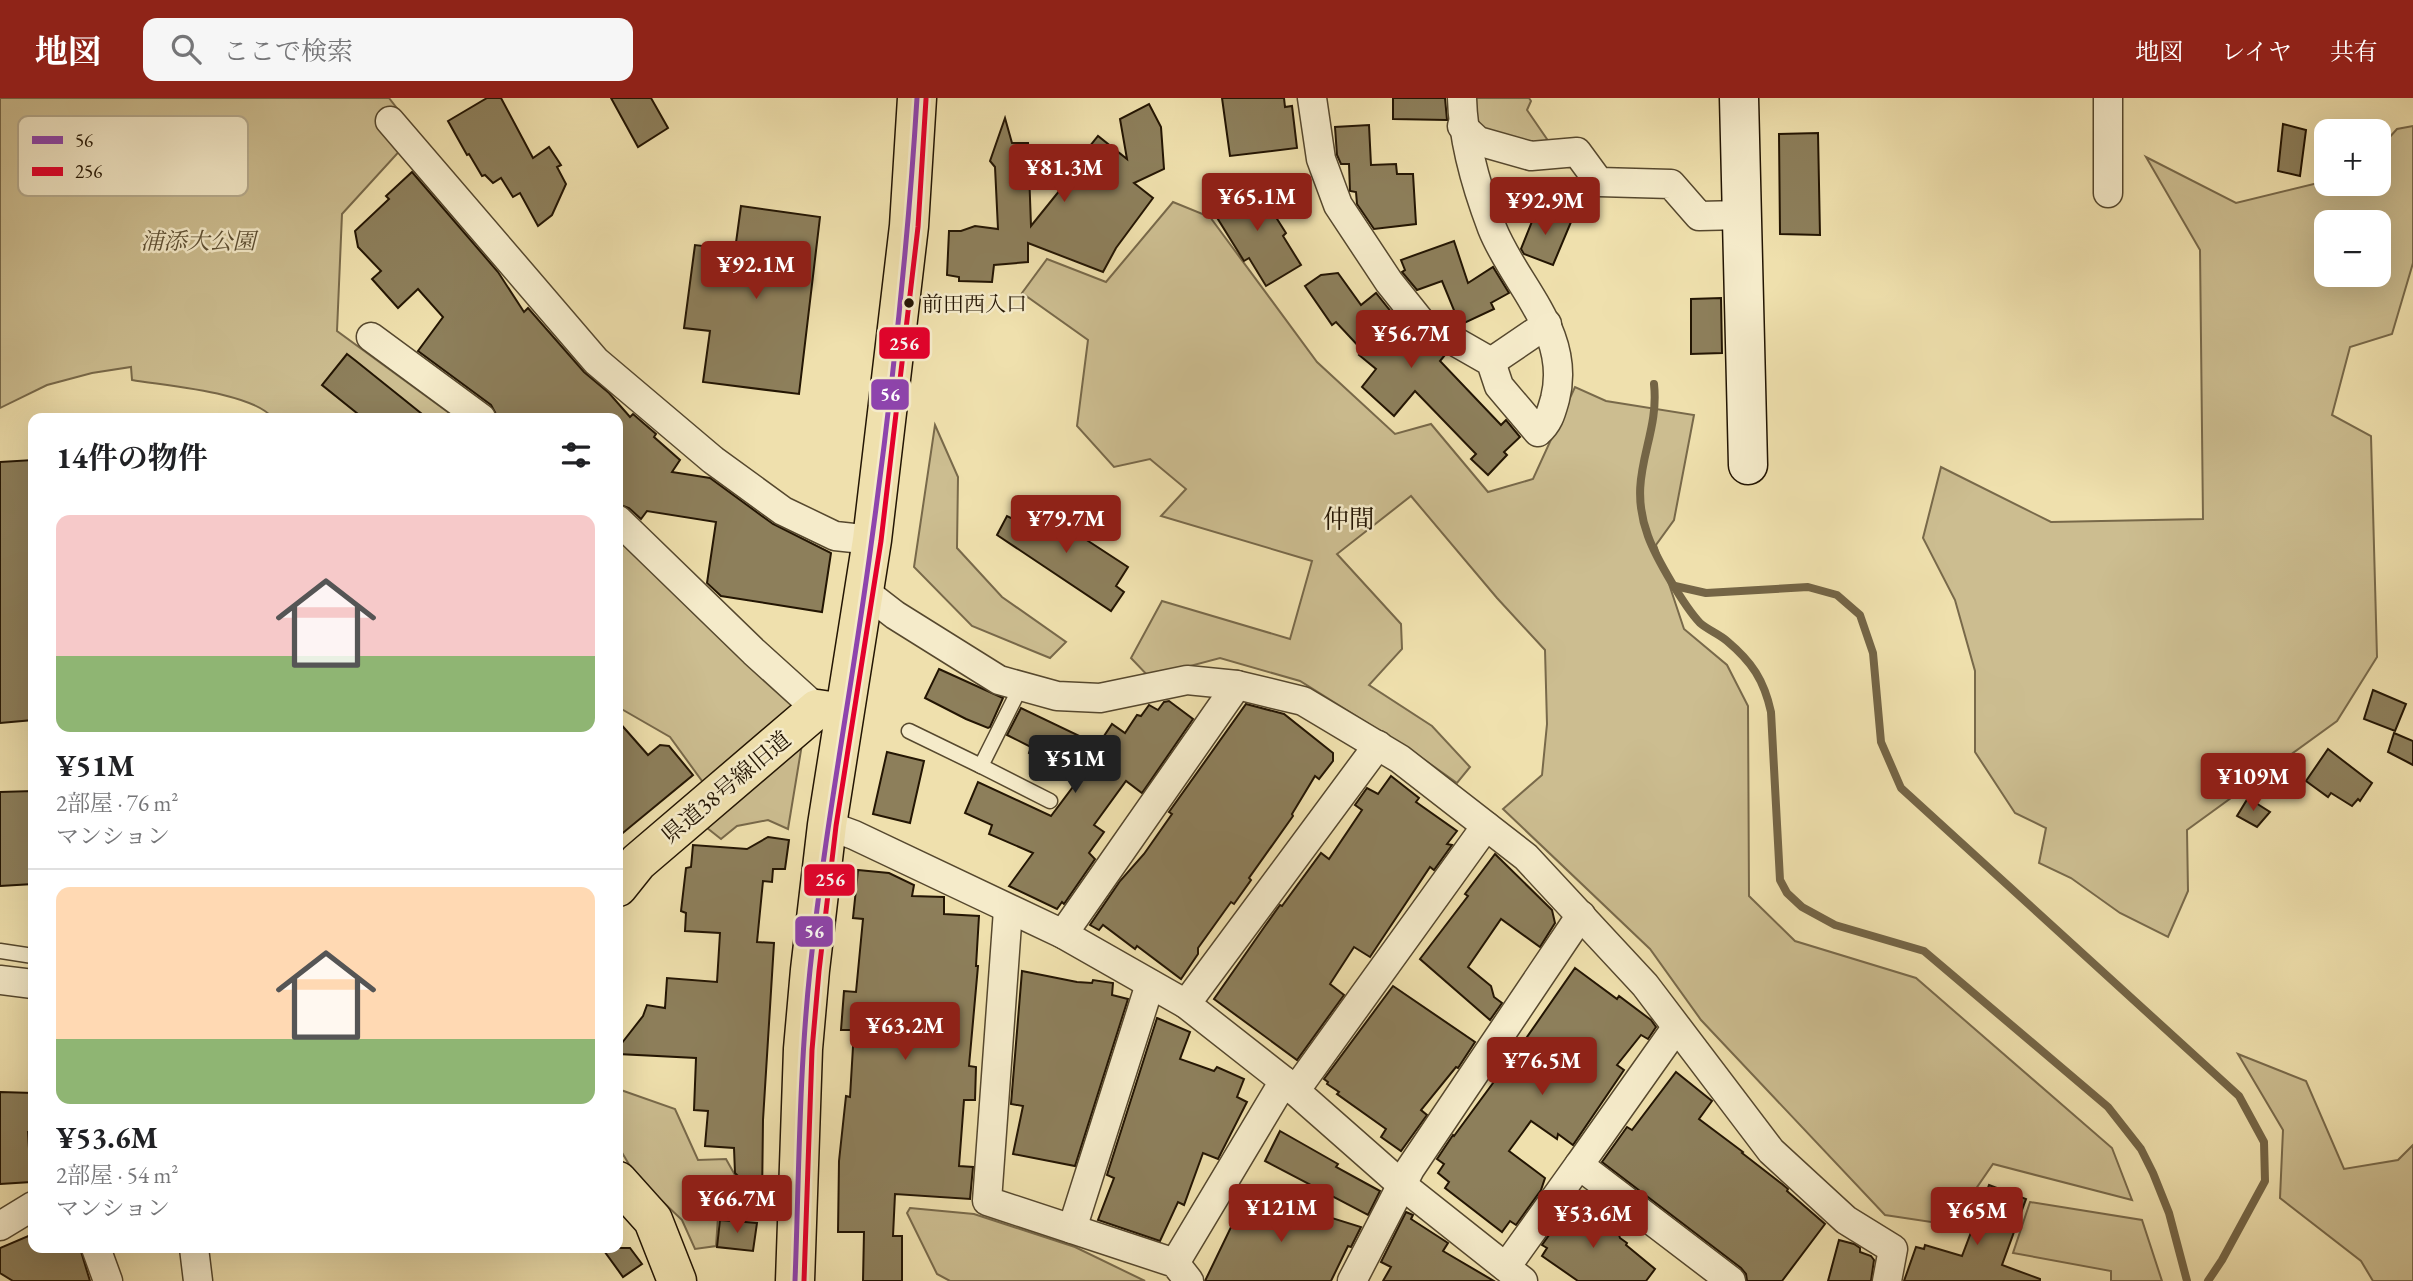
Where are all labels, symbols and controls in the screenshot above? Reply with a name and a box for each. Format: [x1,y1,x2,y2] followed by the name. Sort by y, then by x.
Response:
[143,18,633,81] search box
[35,30,101,73] text: 地図
[167,30,205,68] icon: search
[223,34,353,68] text: ここで検索
[2135,36,2183,67] text: 地図
[2221,36,2292,67] text: レイヤ
[2330,36,2378,67] text: 共有
[18,116,248,196] legend
[2314,119,2391,287] map controls
[2314,119,2391,196] button: +
[75,128,93,153] text: 56
[1007,144,1121,204] pin: ¥81.3M
[1025,152,1103,182] text: ¥81.3M
[75,159,102,184] text: 256
[1200,174,1314,233] pin: ¥65.1M
[1488,178,1602,237] pin: ¥92.9M
[1218,181,1296,211] text: ¥65.1M
[1506,185,1584,215] text: ¥92.9M
[2314,210,2391,287] button: −
[141,226,260,256] park label: 浦添大公園
[699,242,813,301] pin: ¥92.1M
[717,249,795,279] text: ¥92.1M
[922,290,1027,317] place label: 前田西入口
[902,296,916,310] marker: 前田西入口
[1354,310,1468,370] pin: ¥56.7M
[1372,318,1450,348] text: ¥56.7M
[878,326,931,360] line badge: 256
[889,331,919,356] text: 256
[870,378,910,411] line badge: 56
[880,382,900,407] text: 56
[557,436,595,474] icon: filters
[56,438,208,477] text: 14件の物件
[1009,496,1123,555] pin: ¥79.7M
[1323,502,1375,536] district label: 仲間
[1027,503,1105,533] text: ¥79.7M
[263,560,389,686] icon: home
[655,724,797,850] street label: 県道38号線旧道
[1034,736,1116,795] pin: ¥51M
[1045,743,1105,773] text: ¥51M
[56,746,135,785] text: ¥51M
[2204,754,2302,813] pin: ¥109M
[2217,761,2289,791] text: ¥109M
[56,788,178,818] text: 2部屋 · 76 m²
[56,821,170,851] text: マンション
[803,863,856,897] line badge: 256
[815,867,845,892] text: 256
[794,915,834,948] line badge: 56
[804,919,824,944] text: 56
[263,932,389,1058] icon: home
[848,1002,962,1062] pin: ¥63.2M
[866,1010,944,1040] text: ¥63.2M
[1485,1038,1599,1097] pin: ¥76.5M
[1503,1045,1581,1075] text: ¥76.5M
[56,1118,158,1157] text: ¥53.6M
[56,1160,178,1190] text: 2部屋 · 54 m²
[680,1176,794,1235] pin: ¥66.7M
[698,1183,776,1213] text: ¥66.7M
[1232,1184,1330,1244] pin: ¥121M
[1936,1188,2018,1247] pin: ¥65M
[1536,1190,1650,1250] pin: ¥53.6M
[1245,1192,1317,1222] text: ¥121M
[56,1193,170,1223] text: マンション
[1947,1195,2007,1225] text: ¥65M
[1554,1198,1632,1228] text: ¥53.6M

